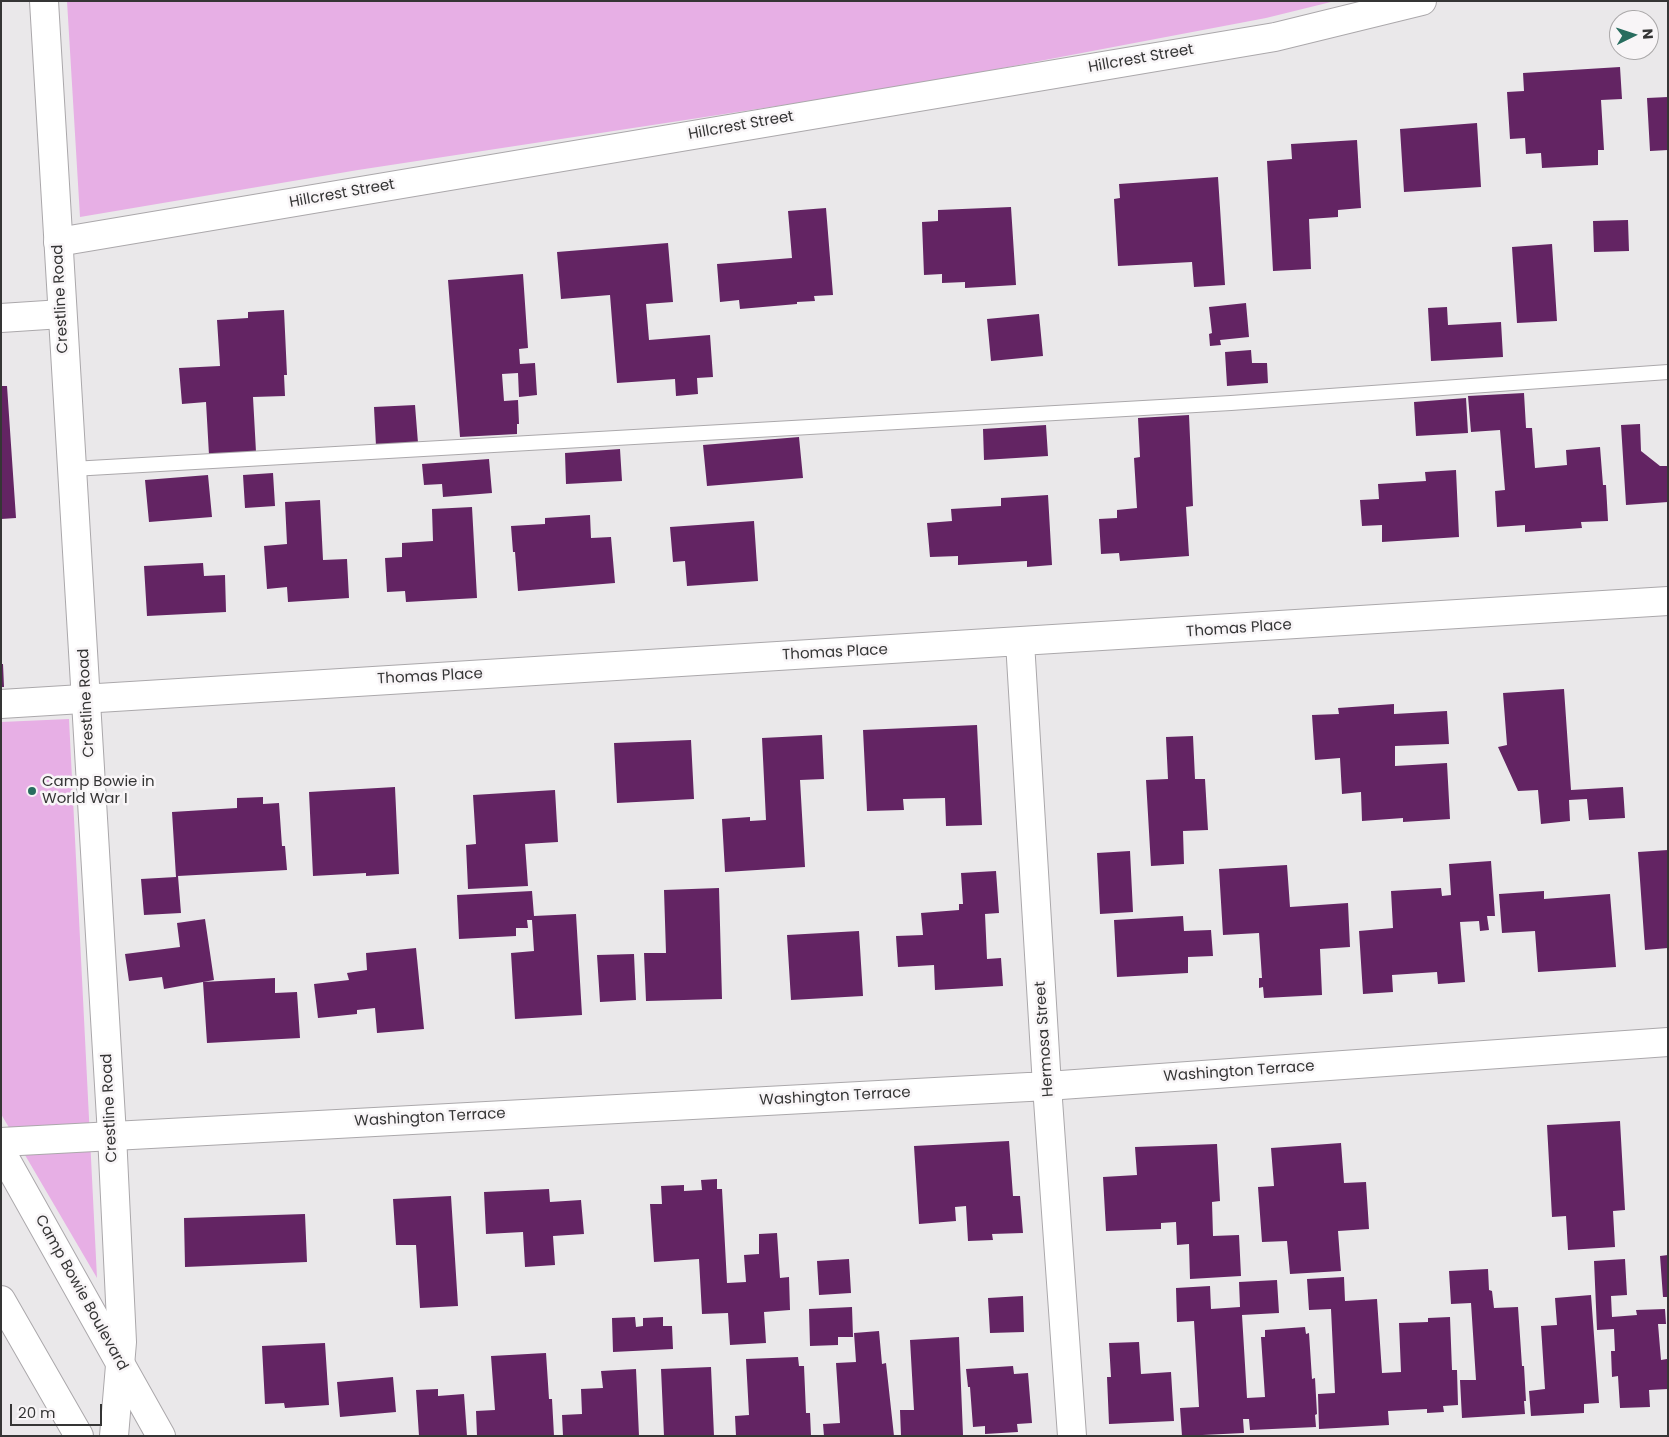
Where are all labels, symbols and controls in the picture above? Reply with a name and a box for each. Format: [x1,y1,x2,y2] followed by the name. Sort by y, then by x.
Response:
[1609,10,1659,60] north arrow
[1638,28,1658,40] text: N
[1087,41,1195,77] street label: Hillcrest Street
[687,108,795,144] street label: Hillcrest Street
[288,176,396,212] street label: Hillcrest Street
[49,244,73,354] street label: Crestline Road
[1186,616,1292,642] street label: Thomas Place
[782,641,888,665] street label: Thomas Place
[75,648,99,758] street label: Crestline Road
[377,665,483,689] street label: Thomas Place
[42,773,155,808] place label: Camp Bowie in World War I
[26,785,38,797] marker: Camp Bowie in World War I
[1032,980,1058,1098] street label: Hermosa Street
[98,1053,122,1163] street label: Crestline Road
[1163,1058,1315,1086] street label: Washington Terrace
[759,1084,911,1110] street label: Washington Terrace
[354,1105,506,1131] street label: Washington Terrace
[31,1212,131,1374] street label: Camp Bowie Boulevard
[12,1394,105,1426] scale bar
[18,1402,56,1423] text: 20 m

